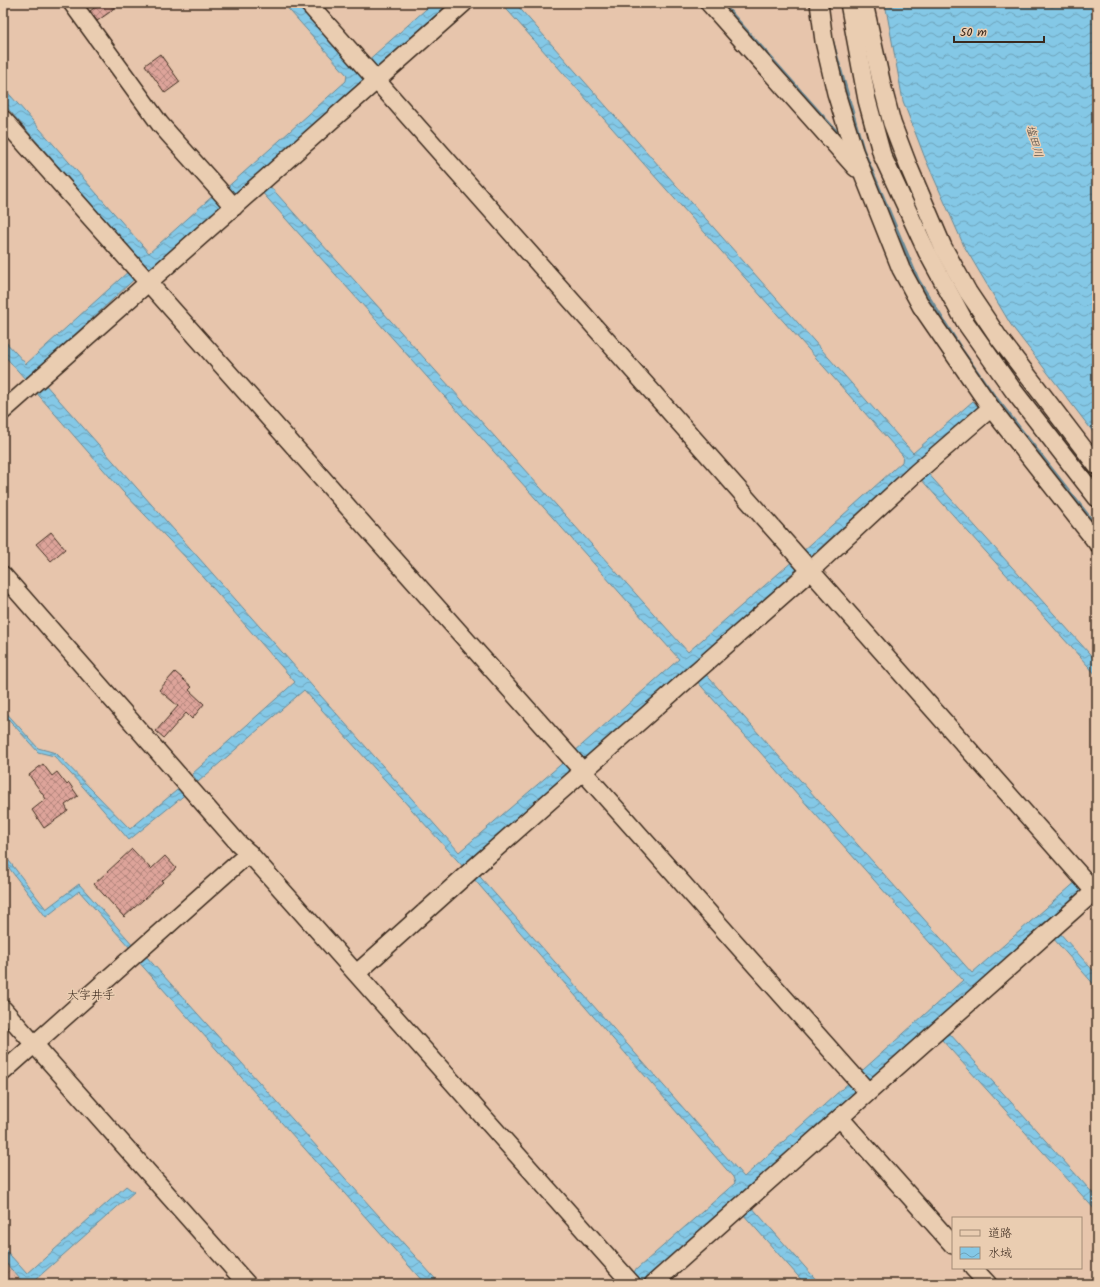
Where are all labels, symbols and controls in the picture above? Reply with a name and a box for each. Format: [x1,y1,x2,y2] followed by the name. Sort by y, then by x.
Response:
[954,18,1044,44] scale bar
[960,23,987,42] text: 50 m
[1021,123,1047,160] water label: 塩田川
[67,986,115,1005] district label: 大字井手
[952,1217,1082,1269] legend
[988,1224,1012,1243] text: 道路
[988,1244,1012,1263] text: 水域

